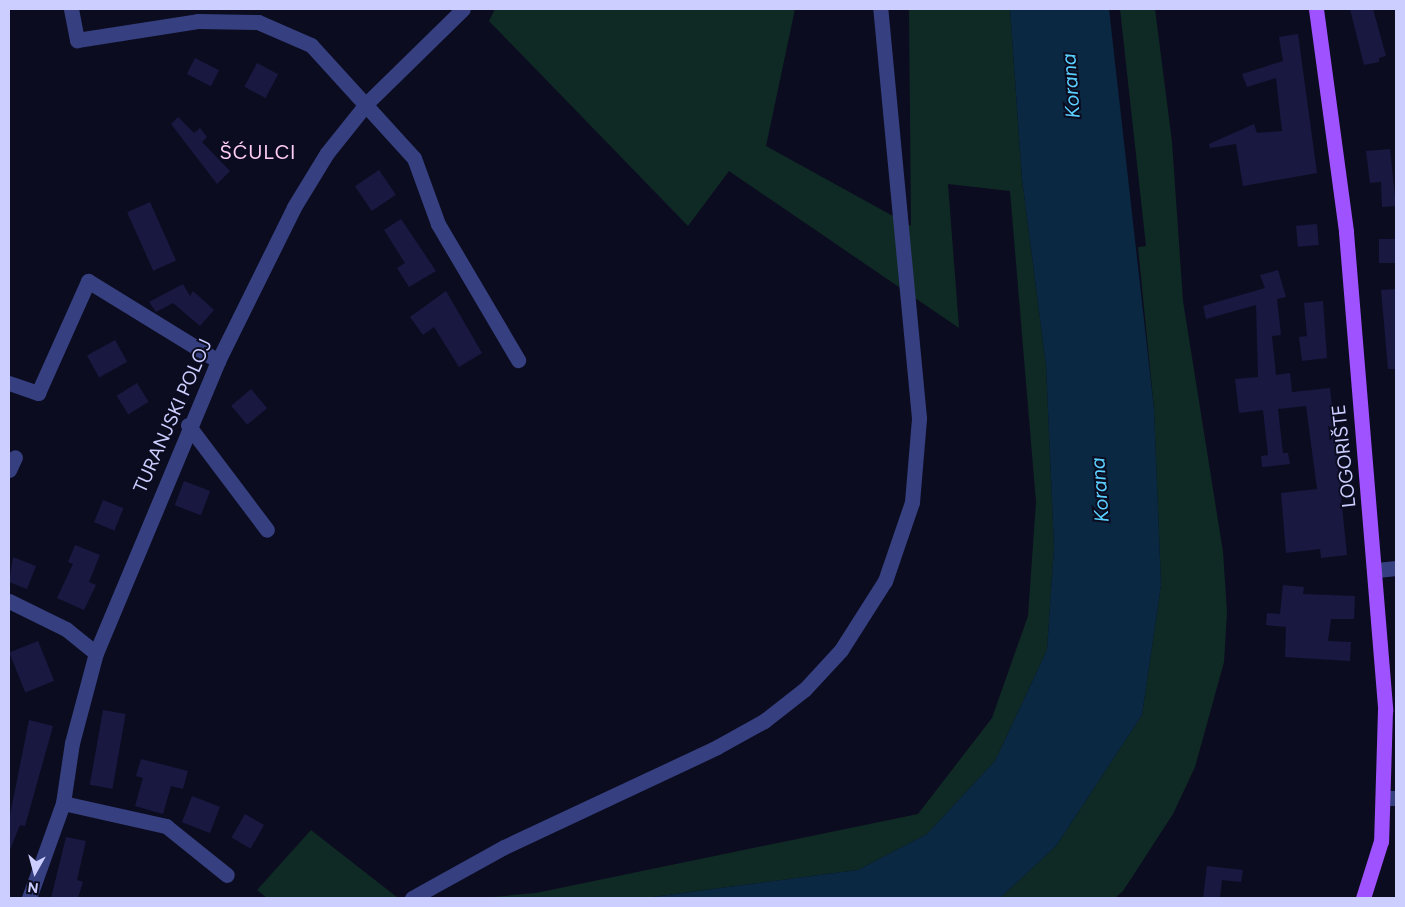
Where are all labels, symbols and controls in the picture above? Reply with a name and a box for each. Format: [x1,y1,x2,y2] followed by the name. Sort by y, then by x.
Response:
[1057,53,1085,119] water label: Korana
[219,140,297,164] district label: ŠĆULCI
[129,335,217,497] street label: TURANJSKI POLOJ
[1327,403,1361,509] street label: LOGORIŠTE
[1086,457,1114,523] water label: Korana
[10,847,60,897] north arrow
[27,878,40,896] text: N

